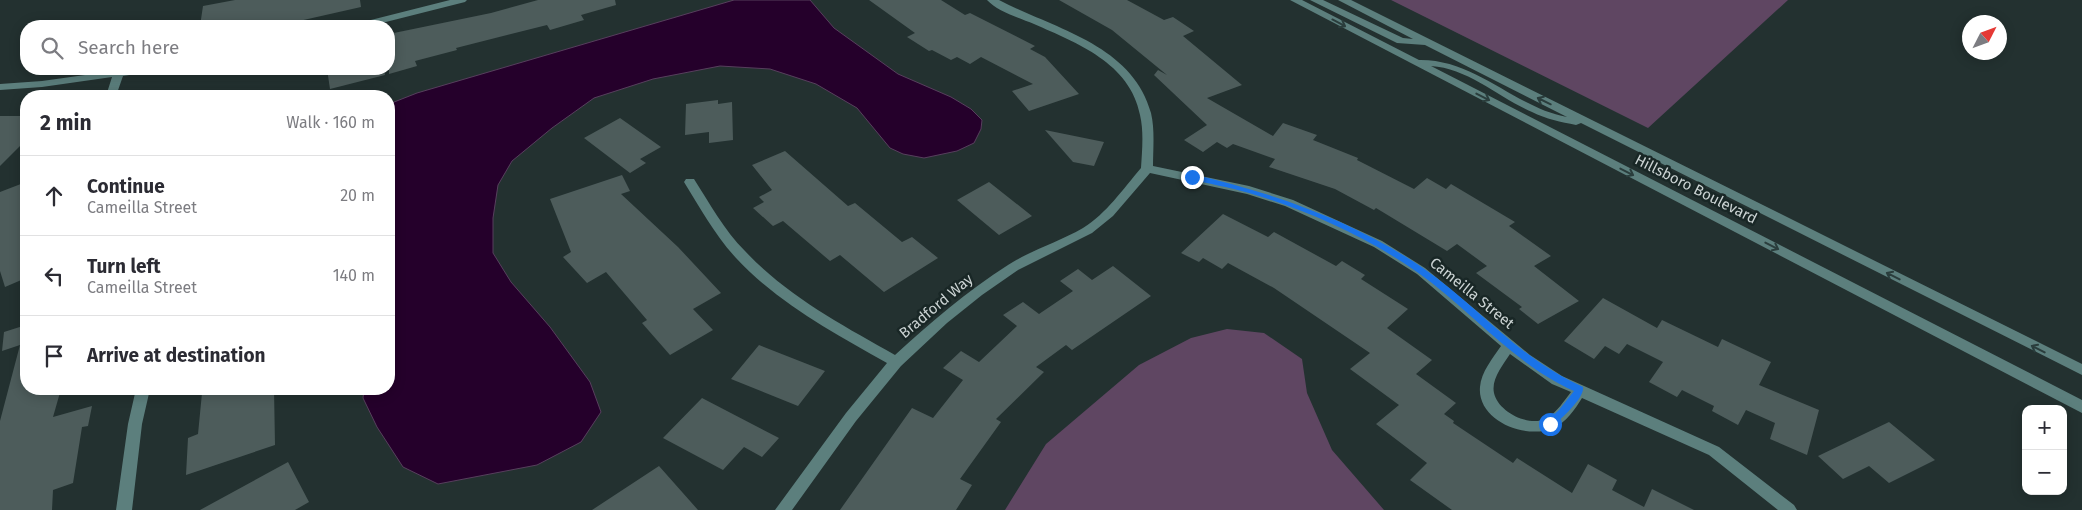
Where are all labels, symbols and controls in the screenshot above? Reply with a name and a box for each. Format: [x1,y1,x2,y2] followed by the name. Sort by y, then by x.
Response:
[1962,15,2007,60] north arrow
[1331,18,1345,28] one-way arrow
[20,20,395,75] search box
[38,34,66,62] icon: search
[78,36,179,59] text: Search here
[1475,93,1490,102] one-way arrow
[1537,96,1552,106] one-way arrow
[40,110,92,136] text: 2 min
[286,113,375,132] text: Walk · 160 m
[1632,150,1760,228] street label: Hillsboro Boulevard
[1181,166,1204,189] route end
[1620,167,1635,177] one-way arrow
[87,175,165,198] text: Continue
[40,182,68,210] icon: ahead
[340,186,375,205] text: 20 m
[87,198,197,217] text: Cameilla Street
[1764,242,1779,251] one-way arrow
[1426,254,1518,333] street label: Cameilla Street
[87,255,161,278] text: Turn left
[40,262,68,290] icon: left
[333,266,375,285] text: 140 m
[895,270,977,342] street label: Bradford Way
[1886,271,1901,280] one-way arrow
[87,278,197,297] text: Cameilla Street
[40,342,68,370] icon: arrive
[2031,343,2046,353] one-way arrow
[87,344,266,367] text: Arrive at destination
[2022,405,2067,495] map controls
[2022,405,2067,450] button: +
[1539,413,1562,436] route start
[2022,450,2067,495] button: −

